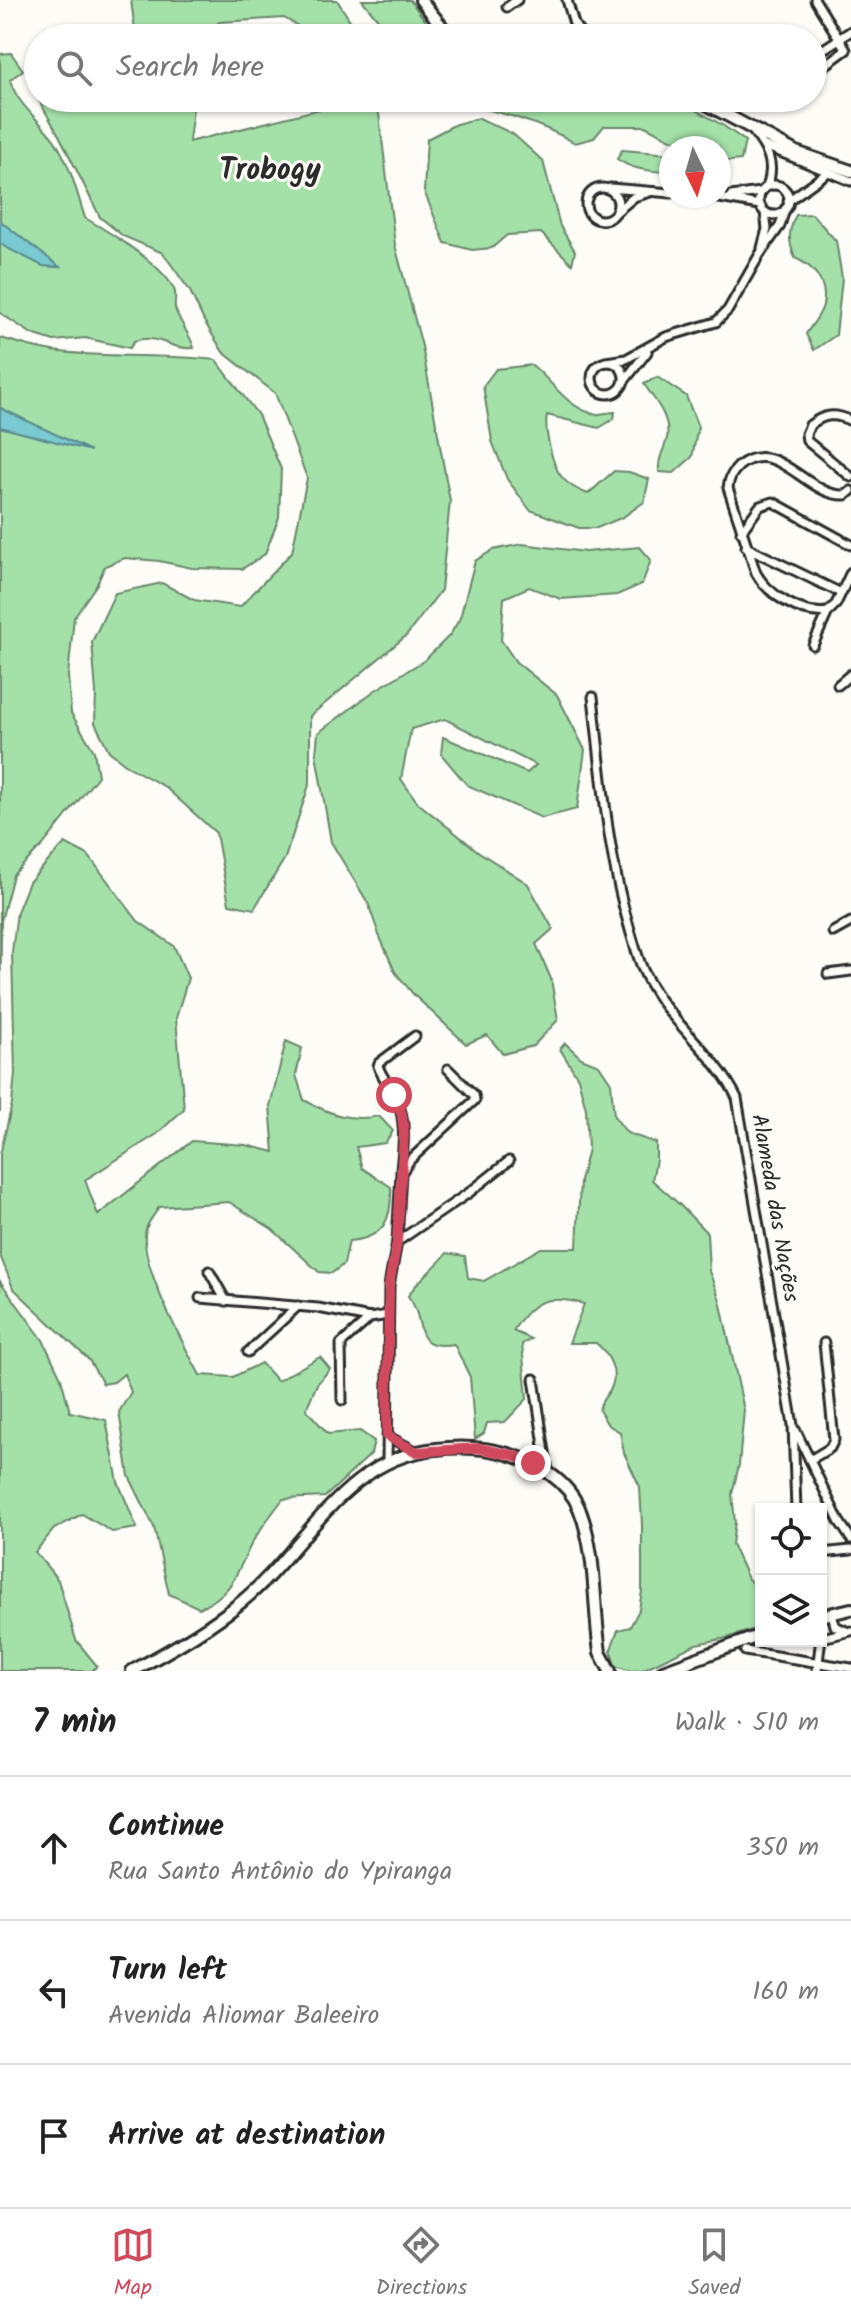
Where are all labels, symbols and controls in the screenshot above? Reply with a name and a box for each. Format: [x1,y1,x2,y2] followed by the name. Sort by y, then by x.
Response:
[24,24,827,112] search box
[116,44,264,92] text: Search here
[52,46,96,90] icon: search
[659,136,731,208] north arrow
[219,147,321,195] district label: Trobogy
[376,1077,412,1113] route start
[740,1111,808,1305] street label: Alameda das Nações
[515,1445,551,1481] route end
[755,1503,827,1647] map controls
[755,1503,827,1575] button: locate
[755,1575,827,1647] button: layers
[32,1696,117,1750] text: 7 min
[675,1702,819,1744] text: Walk · 510 m
[108,1803,224,1851] text: Continue
[32,1826,76,1870] icon: ahead
[746,1827,819,1869] text: 350 m
[108,1851,452,1893] text: Rua Santo Antônio do Ypiranga
[108,1947,227,1995] text: Turn left
[32,1970,76,2014] icon: left
[752,1971,819,2013] text: 160 m
[108,1995,379,2037] text: Avenida Aliomar Baleeiro
[108,2112,385,2160] text: Arrive at destination
[32,2114,76,2158] icon: arrive
[111,2223,155,2306] tab: Map
[376,2223,467,2306] tab: Directions
[688,2223,740,2306] tab: Saved

